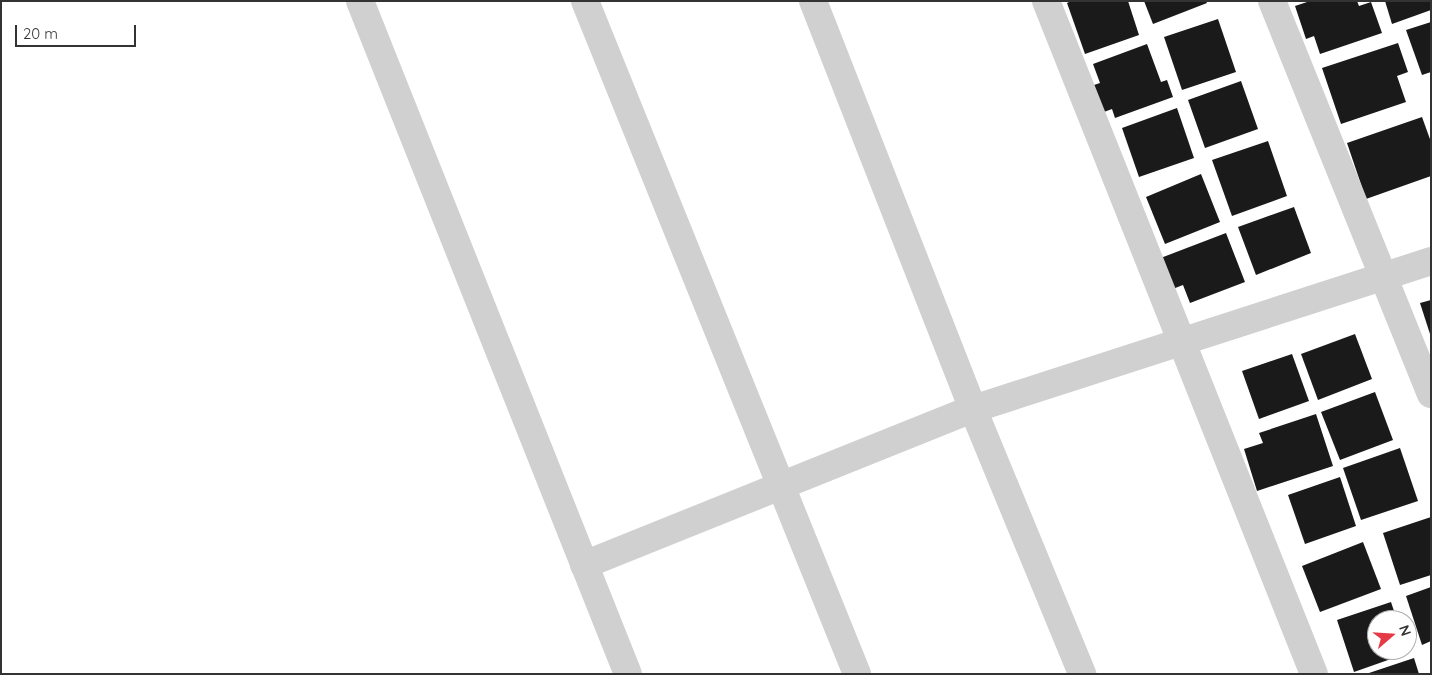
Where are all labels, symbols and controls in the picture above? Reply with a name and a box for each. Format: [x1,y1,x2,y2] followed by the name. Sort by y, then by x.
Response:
[18,15,139,47] scale bar
[23,24,58,43] text: 20 m
[1367,610,1417,660] north arrow
[1395,623,1415,638] text: N

